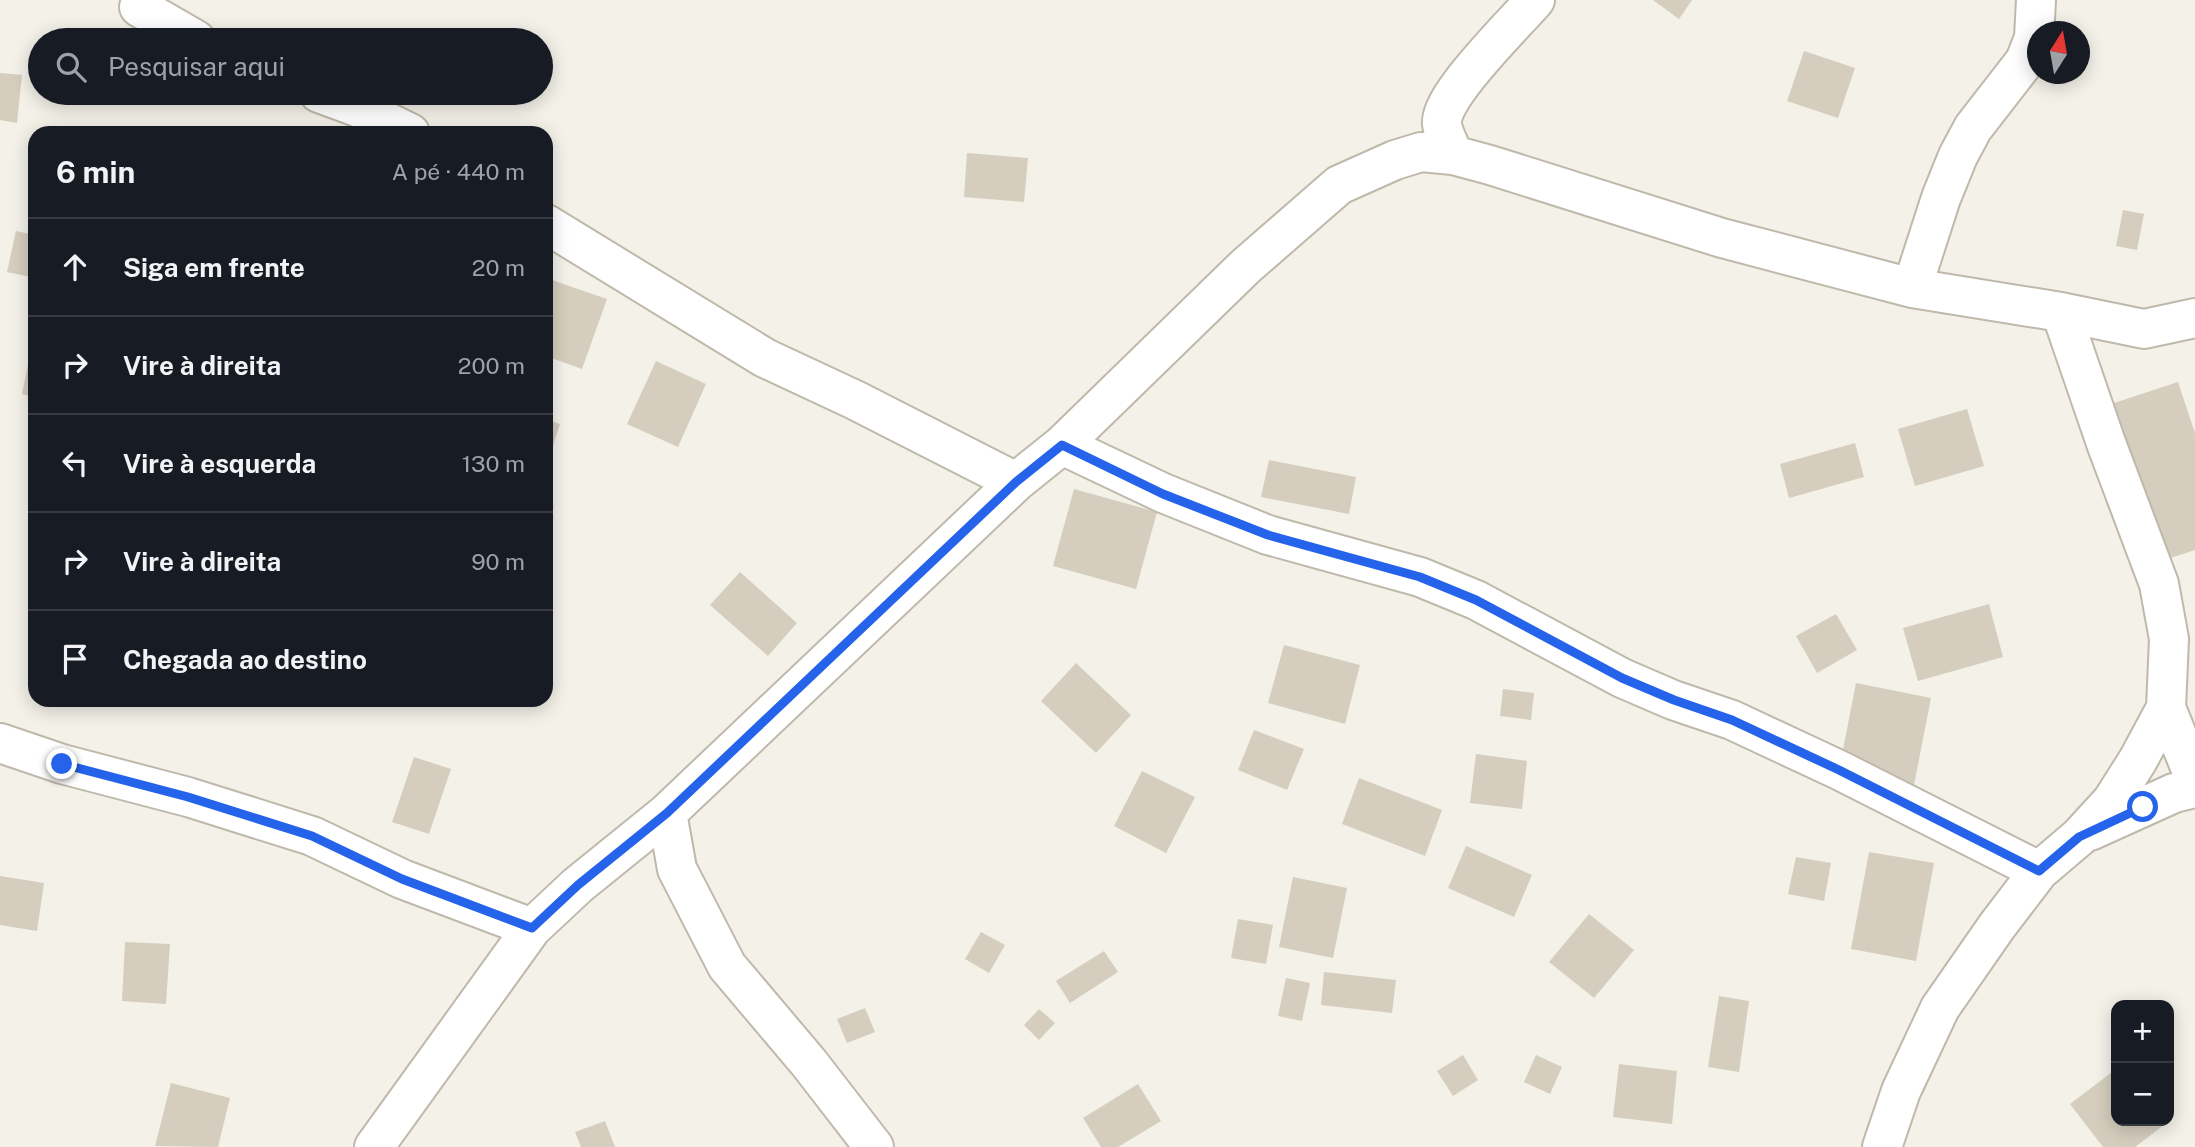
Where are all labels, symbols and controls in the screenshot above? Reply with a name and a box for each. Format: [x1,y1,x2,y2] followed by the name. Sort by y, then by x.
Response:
[2027,21,2090,84] north arrow
[28,28,553,105] search box
[52,48,90,86] icon: search
[108,51,285,82] text: Pesquisar aqui
[56,154,135,190] text: 6 min
[392,158,525,185] text: A pé · 440 m
[56,248,94,286] icon: ahead
[123,252,305,283] text: Siga em frente
[472,254,525,281] text: 20 m
[56,346,94,384] icon: right
[123,350,281,381] text: Vire à direita
[458,352,525,379] text: 200 m
[56,444,94,482] icon: left
[123,448,316,479] text: Vire à esquerda
[462,450,525,477] text: 130 m
[56,542,94,580] icon: right
[123,546,281,577] text: Vire à direita
[471,548,525,575] text: 90 m
[56,640,94,678] icon: arrive
[123,644,367,675] text: Chegada ao destino
[46,748,77,779] route end
[2127,791,2158,822] route start
[2111,1000,2174,1126] map controls
[2111,1000,2174,1063] button: +
[2111,1063,2174,1126] button: −

